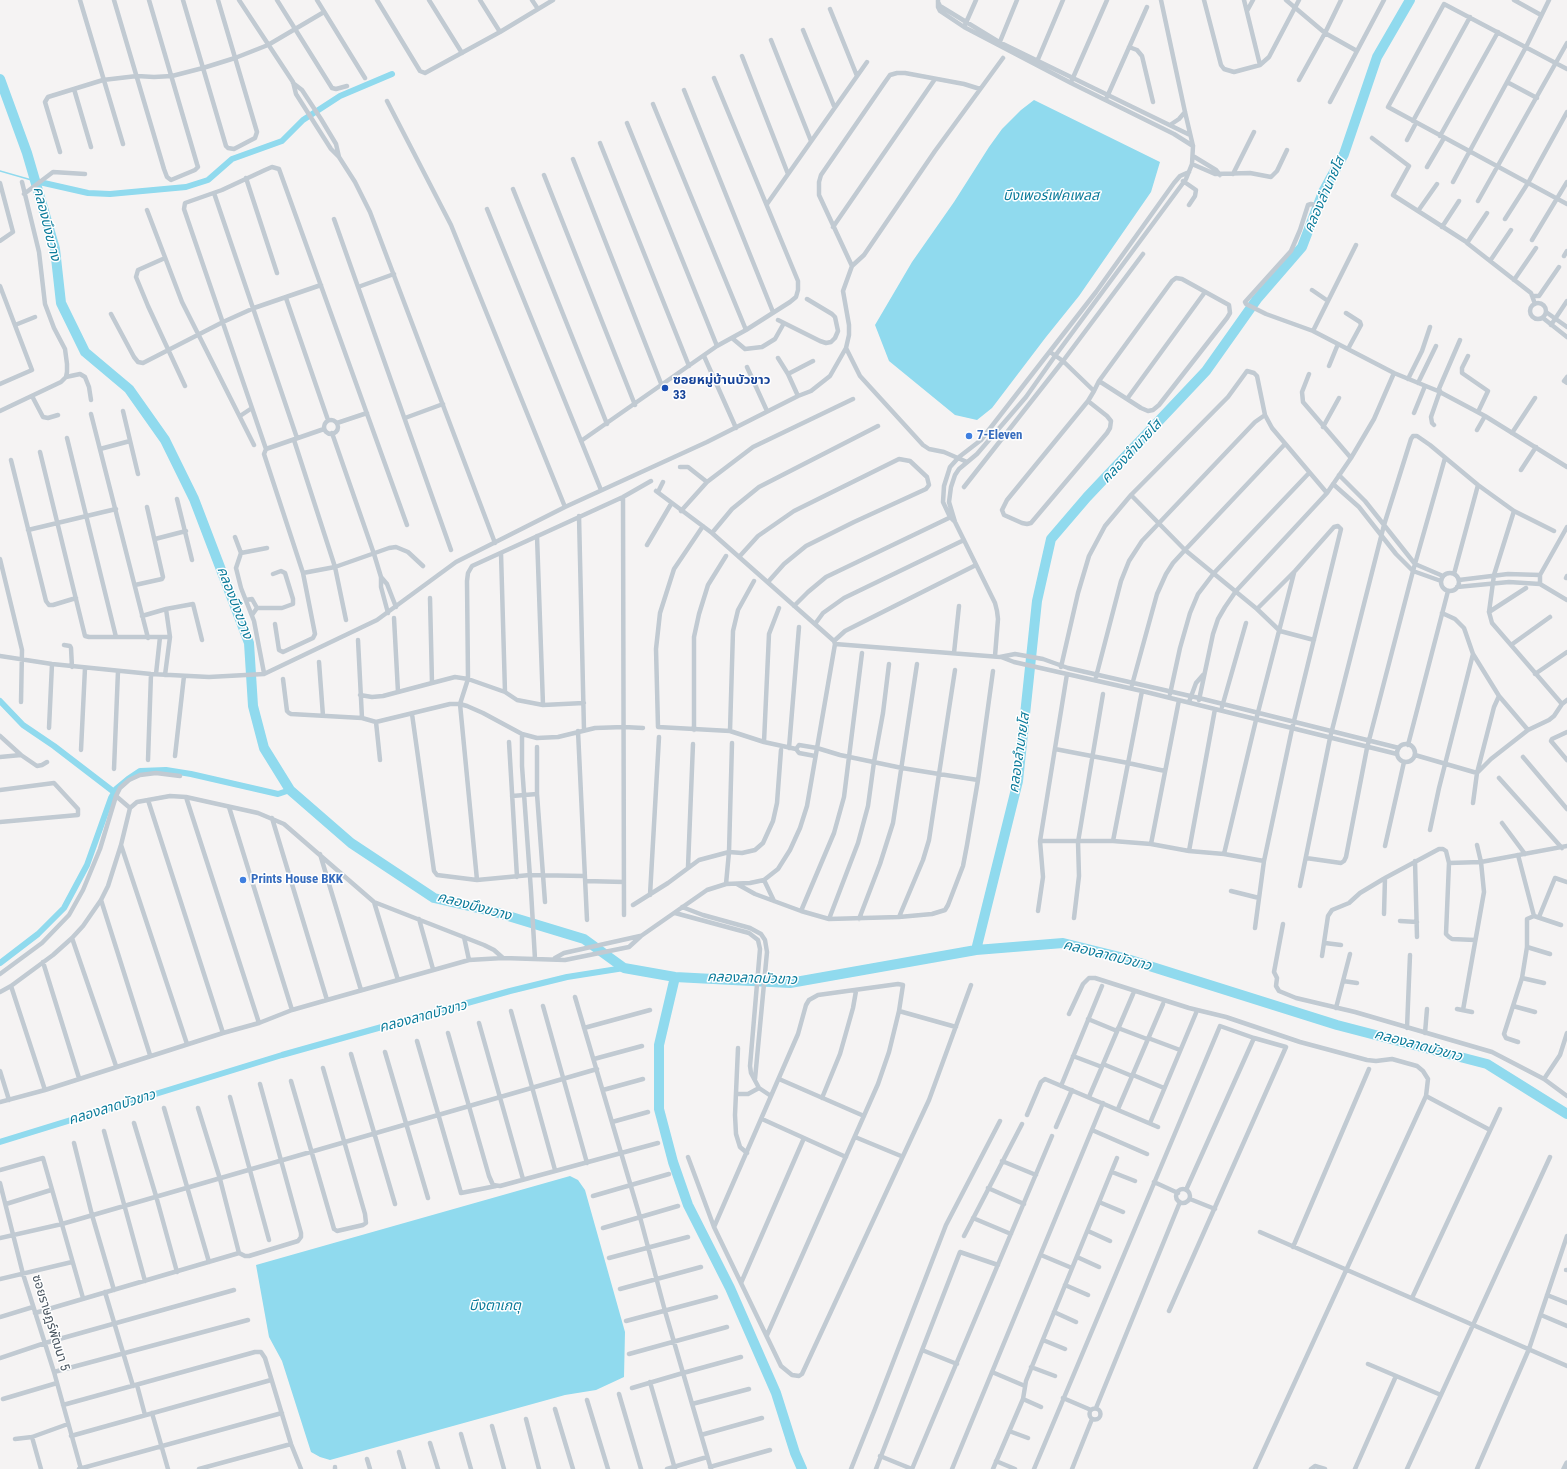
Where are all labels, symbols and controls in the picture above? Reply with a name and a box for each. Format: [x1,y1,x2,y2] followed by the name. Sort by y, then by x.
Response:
[1301,155,1349,235] water label: คลองลำนายโส
[29,185,63,263] water label: คลองบึงขวาง
[1003,188,1099,204] water label: บึงเพอร์เฟคเพลส
[673,373,770,404] place label: ซอยหมู่บ้านบัวขาว 33
[660,383,670,393] marker: ซอยหมู่บ้านบัวขาว 33
[1098,417,1166,487] water label: คลองลำนายโส
[977,428,1022,444] place label: 7-Eleven
[964,431,974,441] marker: 7-Eleven
[213,565,255,641] water label: คลองบึงขวาง
[1006,712,1034,794] water label: คลองลำนายโส
[251,872,343,888] place label: Prints House BKK
[238,875,248,885] marker: Prints House BKK
[435,889,513,925] water label: คลองบึงขวาง
[1061,937,1153,975] water label: คลองลาดบัวขาว
[707,969,797,989] water label: คลองลาดบัวขาว
[377,997,469,1037] water label: คลองลาดบัวขาว
[1372,1026,1464,1066] water label: คลองลาดบัวขาว
[67,1087,157,1129] water label: คลองลาดบัวขาว
[28,1273,72,1373] street label: ซอยราษฎร์พัฒนา 5
[469,1298,521,1314] water label: บึงตาเกตุ

